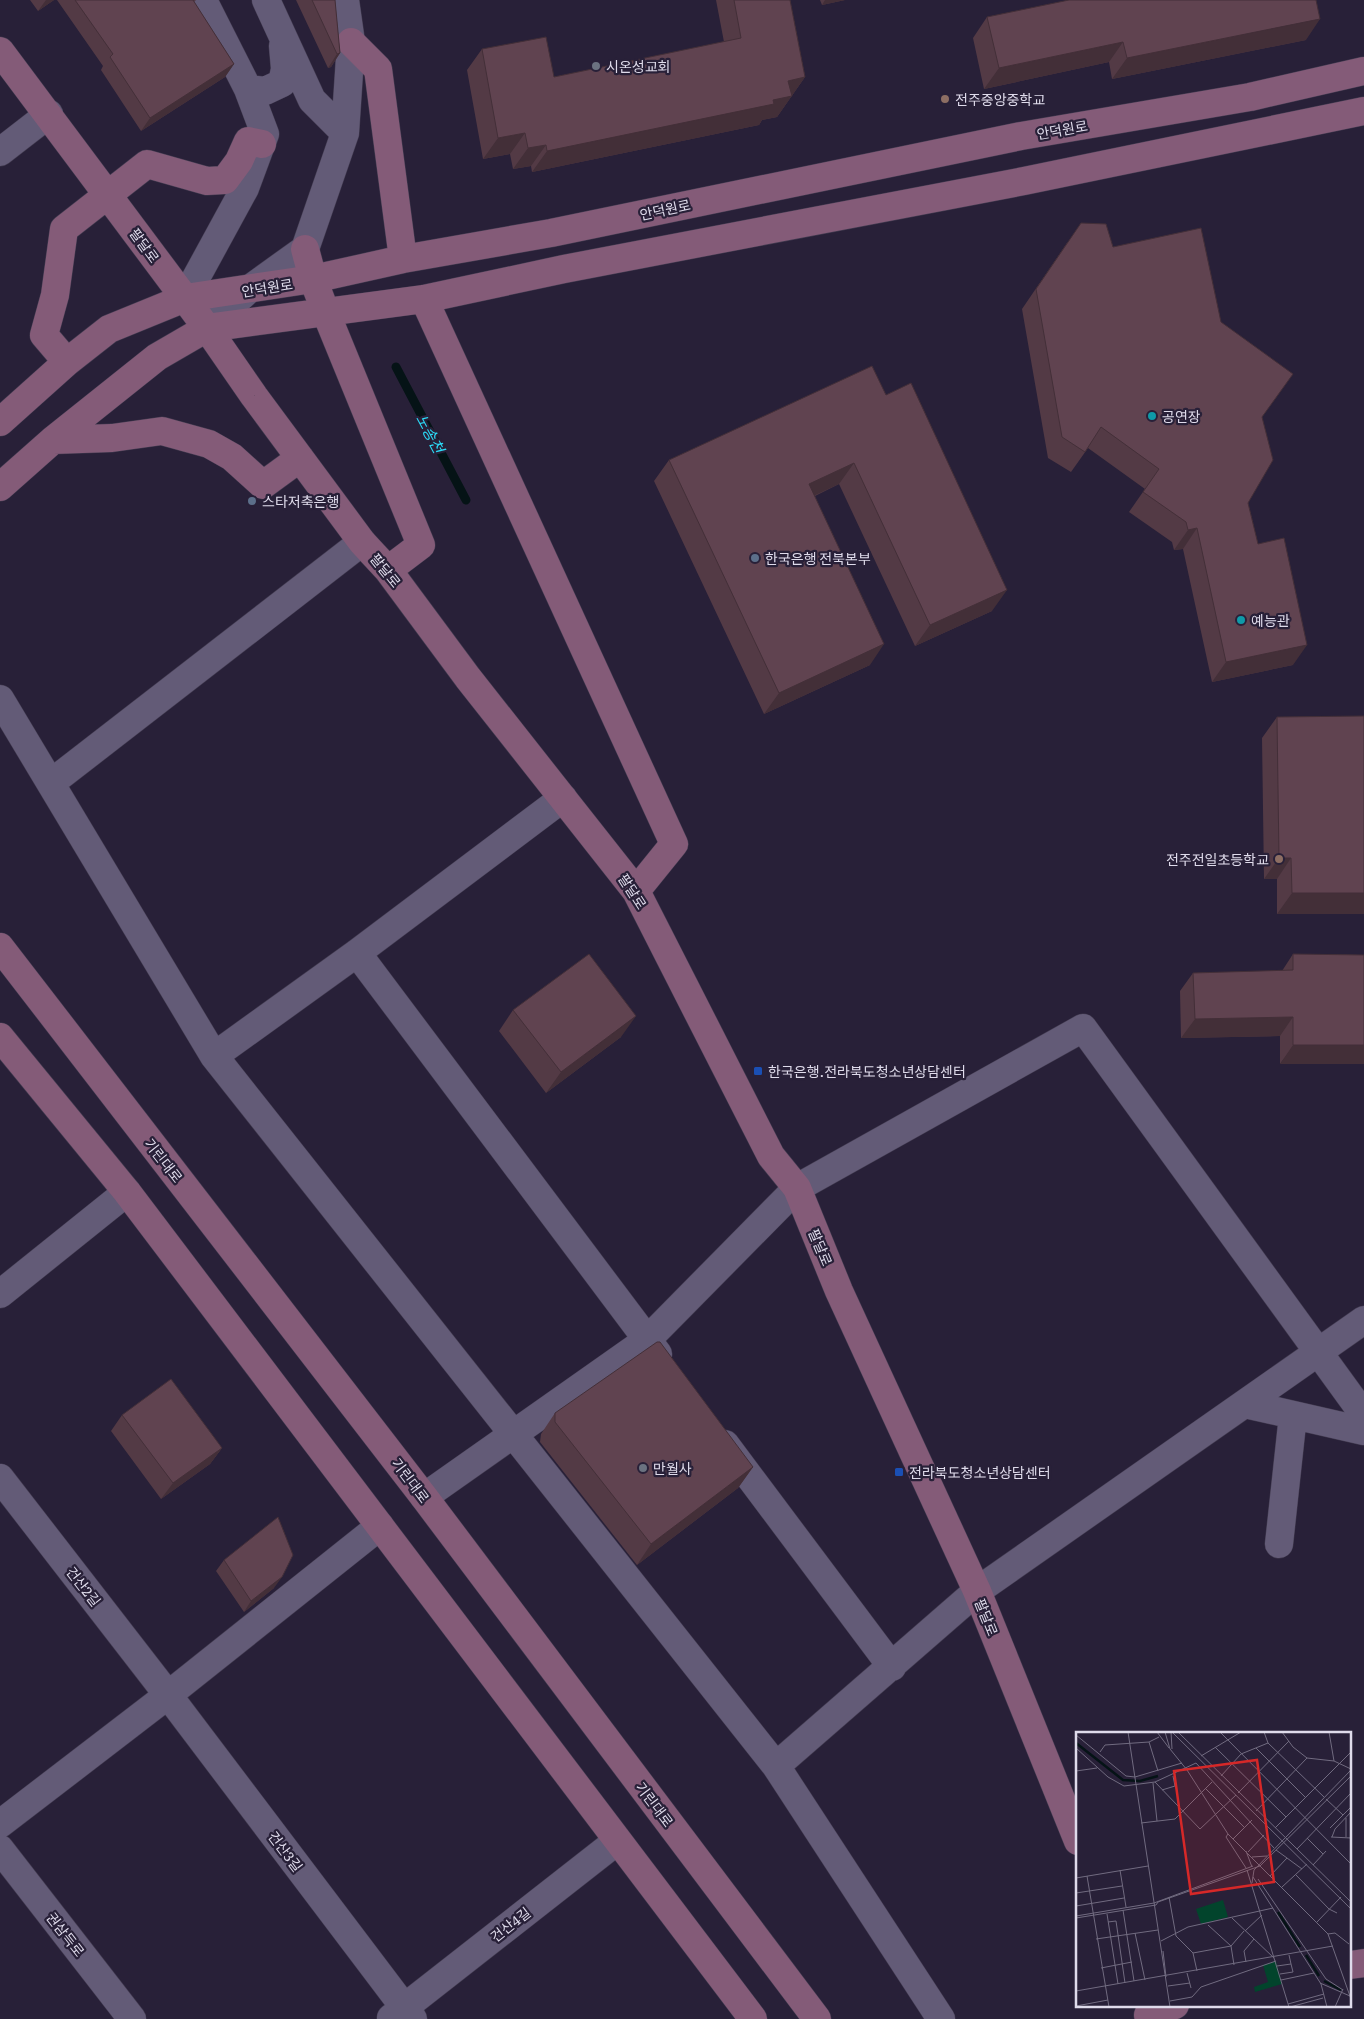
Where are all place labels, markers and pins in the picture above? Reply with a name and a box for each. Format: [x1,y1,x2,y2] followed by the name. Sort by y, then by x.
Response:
[606,56,670,76] place label: 시온성교회
[590,60,602,72] marker: 시온성교회
[955,89,1045,109] place label: 전주중앙중학교
[939,93,951,105] marker: 전주중앙중학교
[1162,406,1201,426] place label: 공연장
[1146,410,1158,422] marker: 공연장
[262,491,339,511] place label: 스타저축은행
[246,495,258,507] marker: 스타저축은행
[765,548,871,568] place label: 한국은행 전북본부
[749,552,761,564] marker: 한국은행 전북본부
[1251,610,1290,630] place label: 예능관
[1235,614,1247,626] marker: 예능관
[1166,849,1269,869] place label: 전주전일초등학교
[1273,853,1285,865] marker: 전주전일초등학교
[768,1061,966,1081] place label: 한국은행.전라북도청소년상담센터
[752,1065,764,1077] marker: 한국은행.전라북도청소년상담센터
[653,1458,692,1478] place label: 만월사
[637,1462,649,1474] marker: 만월사
[909,1462,1051,1482] place label: 전라북도청소년상담센터
[893,1466,905,1478] marker: 전라북도청소년상담센터

